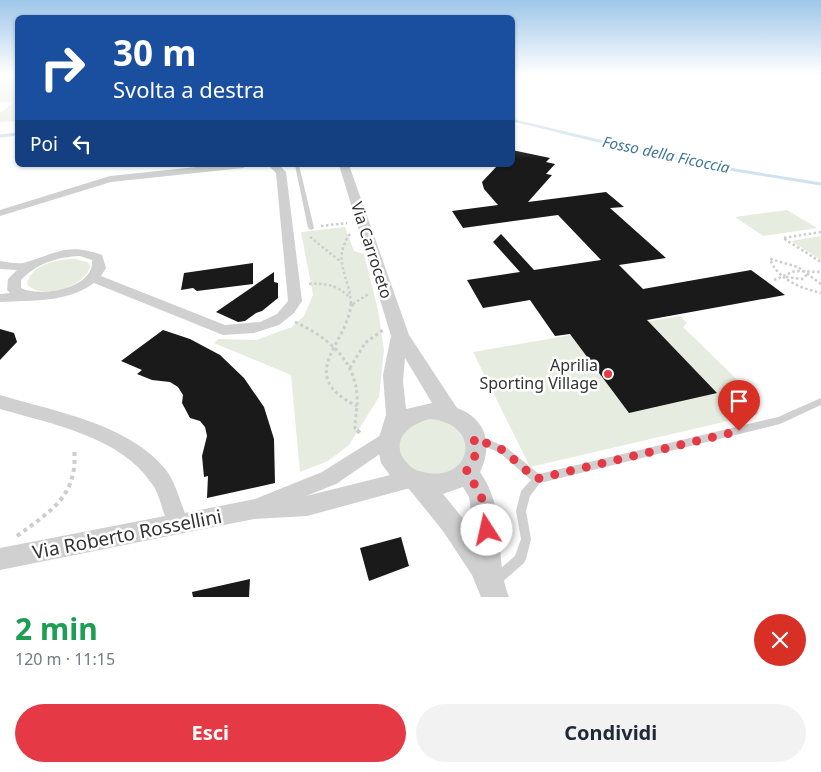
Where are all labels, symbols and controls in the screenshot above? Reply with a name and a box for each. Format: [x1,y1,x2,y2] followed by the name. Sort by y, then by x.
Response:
[113,29,196,76] text: 30 m
[30,35,95,100] icon: right
[113,74,265,104] text: Svolta a destra
[68,130,96,158] icon: left
[30,131,58,157] text: Poi
[601,131,732,177] water label: Fosso della Ficoccia
[346,199,398,301] street label: Via Carroceto
[479,354,598,394] place label: Aprilia Sporting Village
[602,368,614,380] marker: Aprilia Sporting Village
[718,380,760,431] pin
[725,387,753,415] icon: arrive
[30,503,224,565] street label: Via Roberto Rossellini
[460,503,512,555] position arrow
[15,608,98,649] text: 2 min
[754,614,806,666] button: close
[15,648,115,670] text: 120 m · 11:15
[15,704,406,762] button: Esci
[416,704,806,762] button: Condividi

